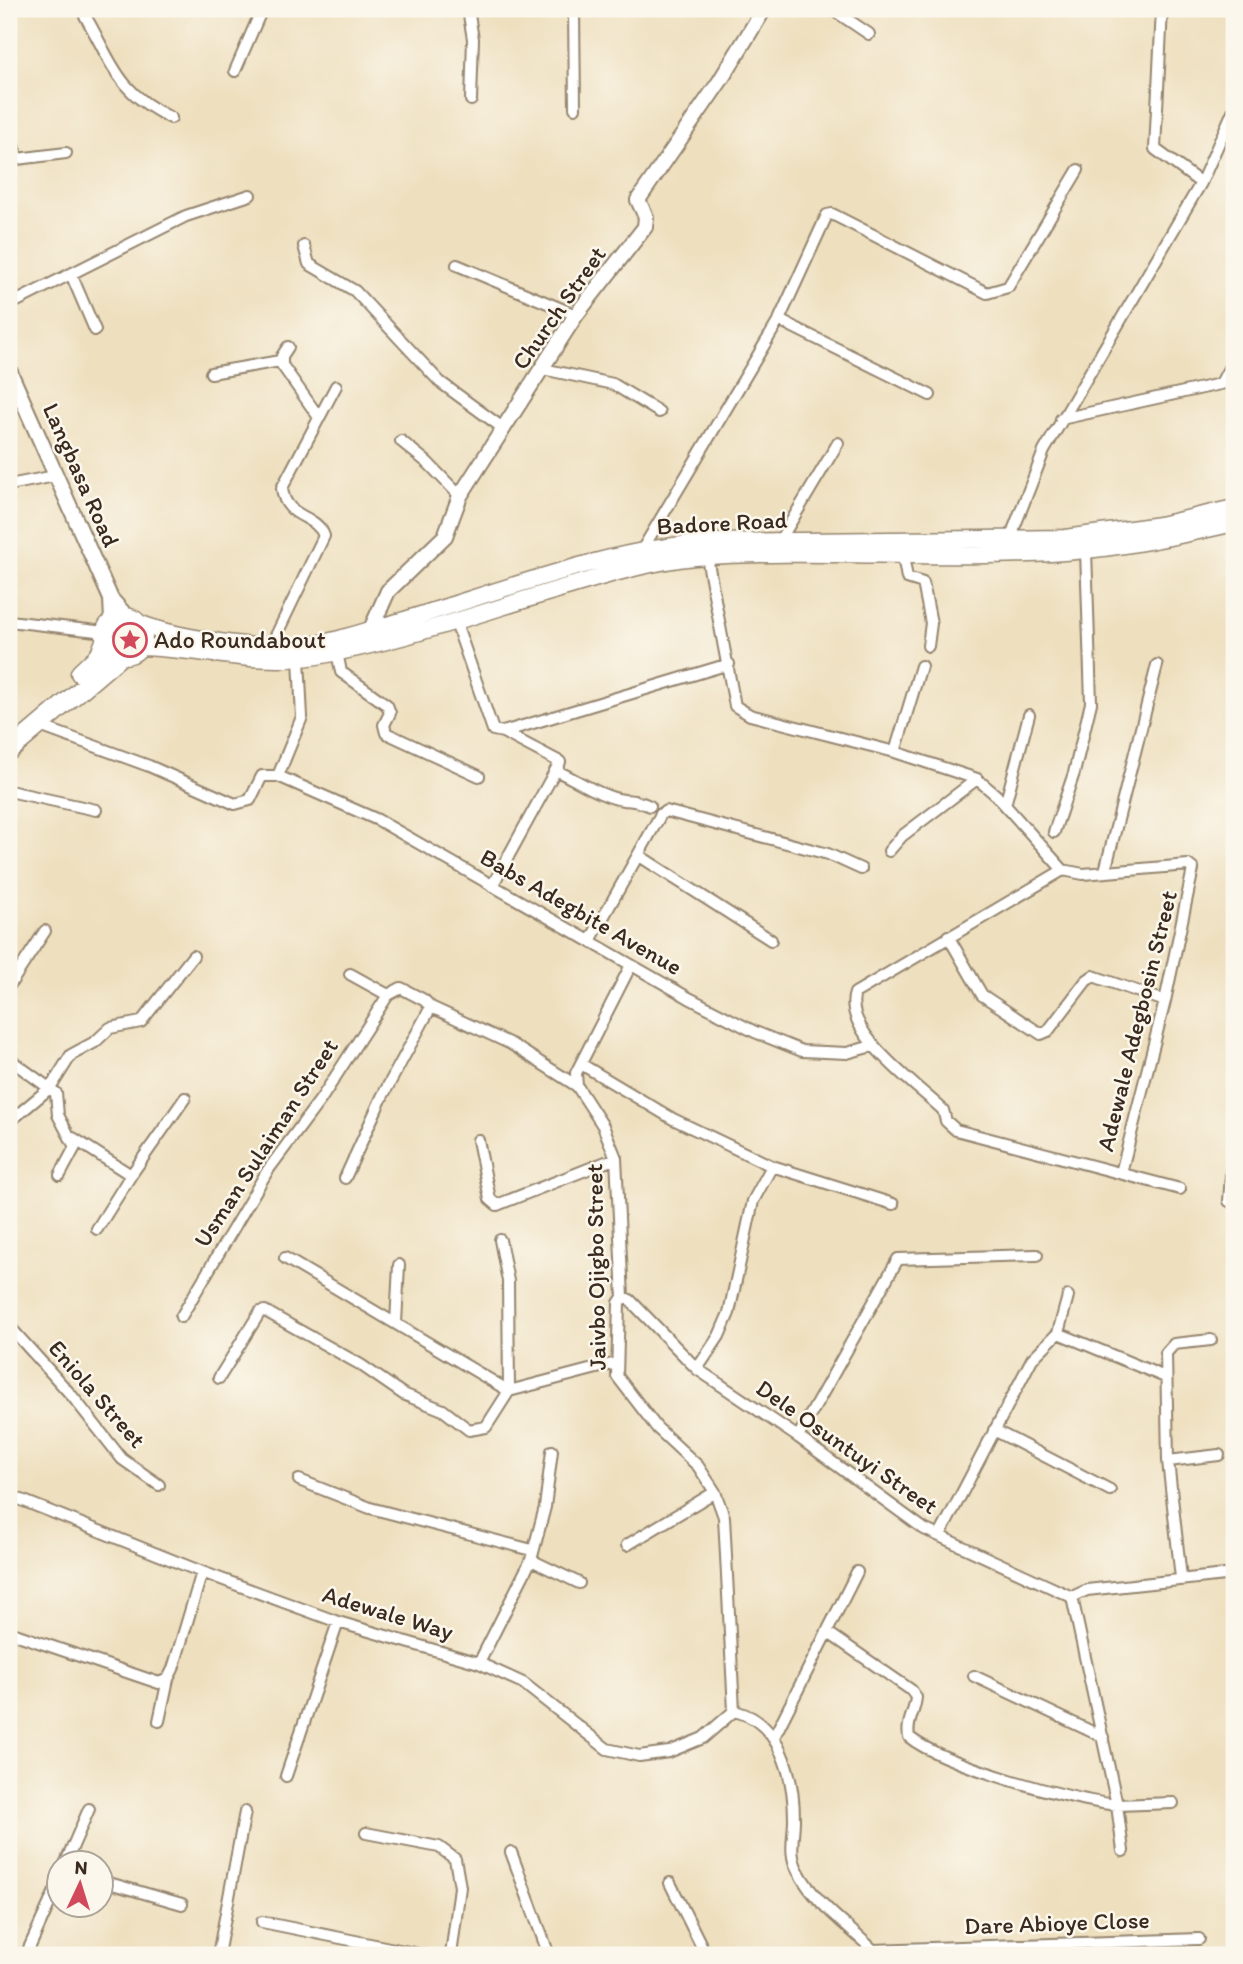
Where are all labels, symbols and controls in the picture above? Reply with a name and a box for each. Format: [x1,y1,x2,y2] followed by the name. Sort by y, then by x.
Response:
[505,240,612,375] street label: Church Street
[37,398,126,551] street label: Langbasa Road
[656,505,788,540] street label: Badore Road
[111,621,149,659] place icon: Ado Roundabout
[154,625,326,654] place label: Ado Roundabout
[475,842,687,981] street label: Babs Adegbite Avenue
[1090,888,1183,1154] street label: Adewale Adegbosin Street
[187,1033,344,1253] street label: Usman Sulaiman Street
[579,1163,612,1371] street label: Jaivbo Ojigbo Street
[43,1334,152,1454] street label: Eniola Street
[751,1373,944,1520] street label: Dele Osuntuyi Street
[319,1579,457,1646] street label: Adewale Way
[46,1848,116,1918] north arrow
[74,1856,88,1879] text: N
[964,1905,1150,1940] street label: Dare Abioye Close

